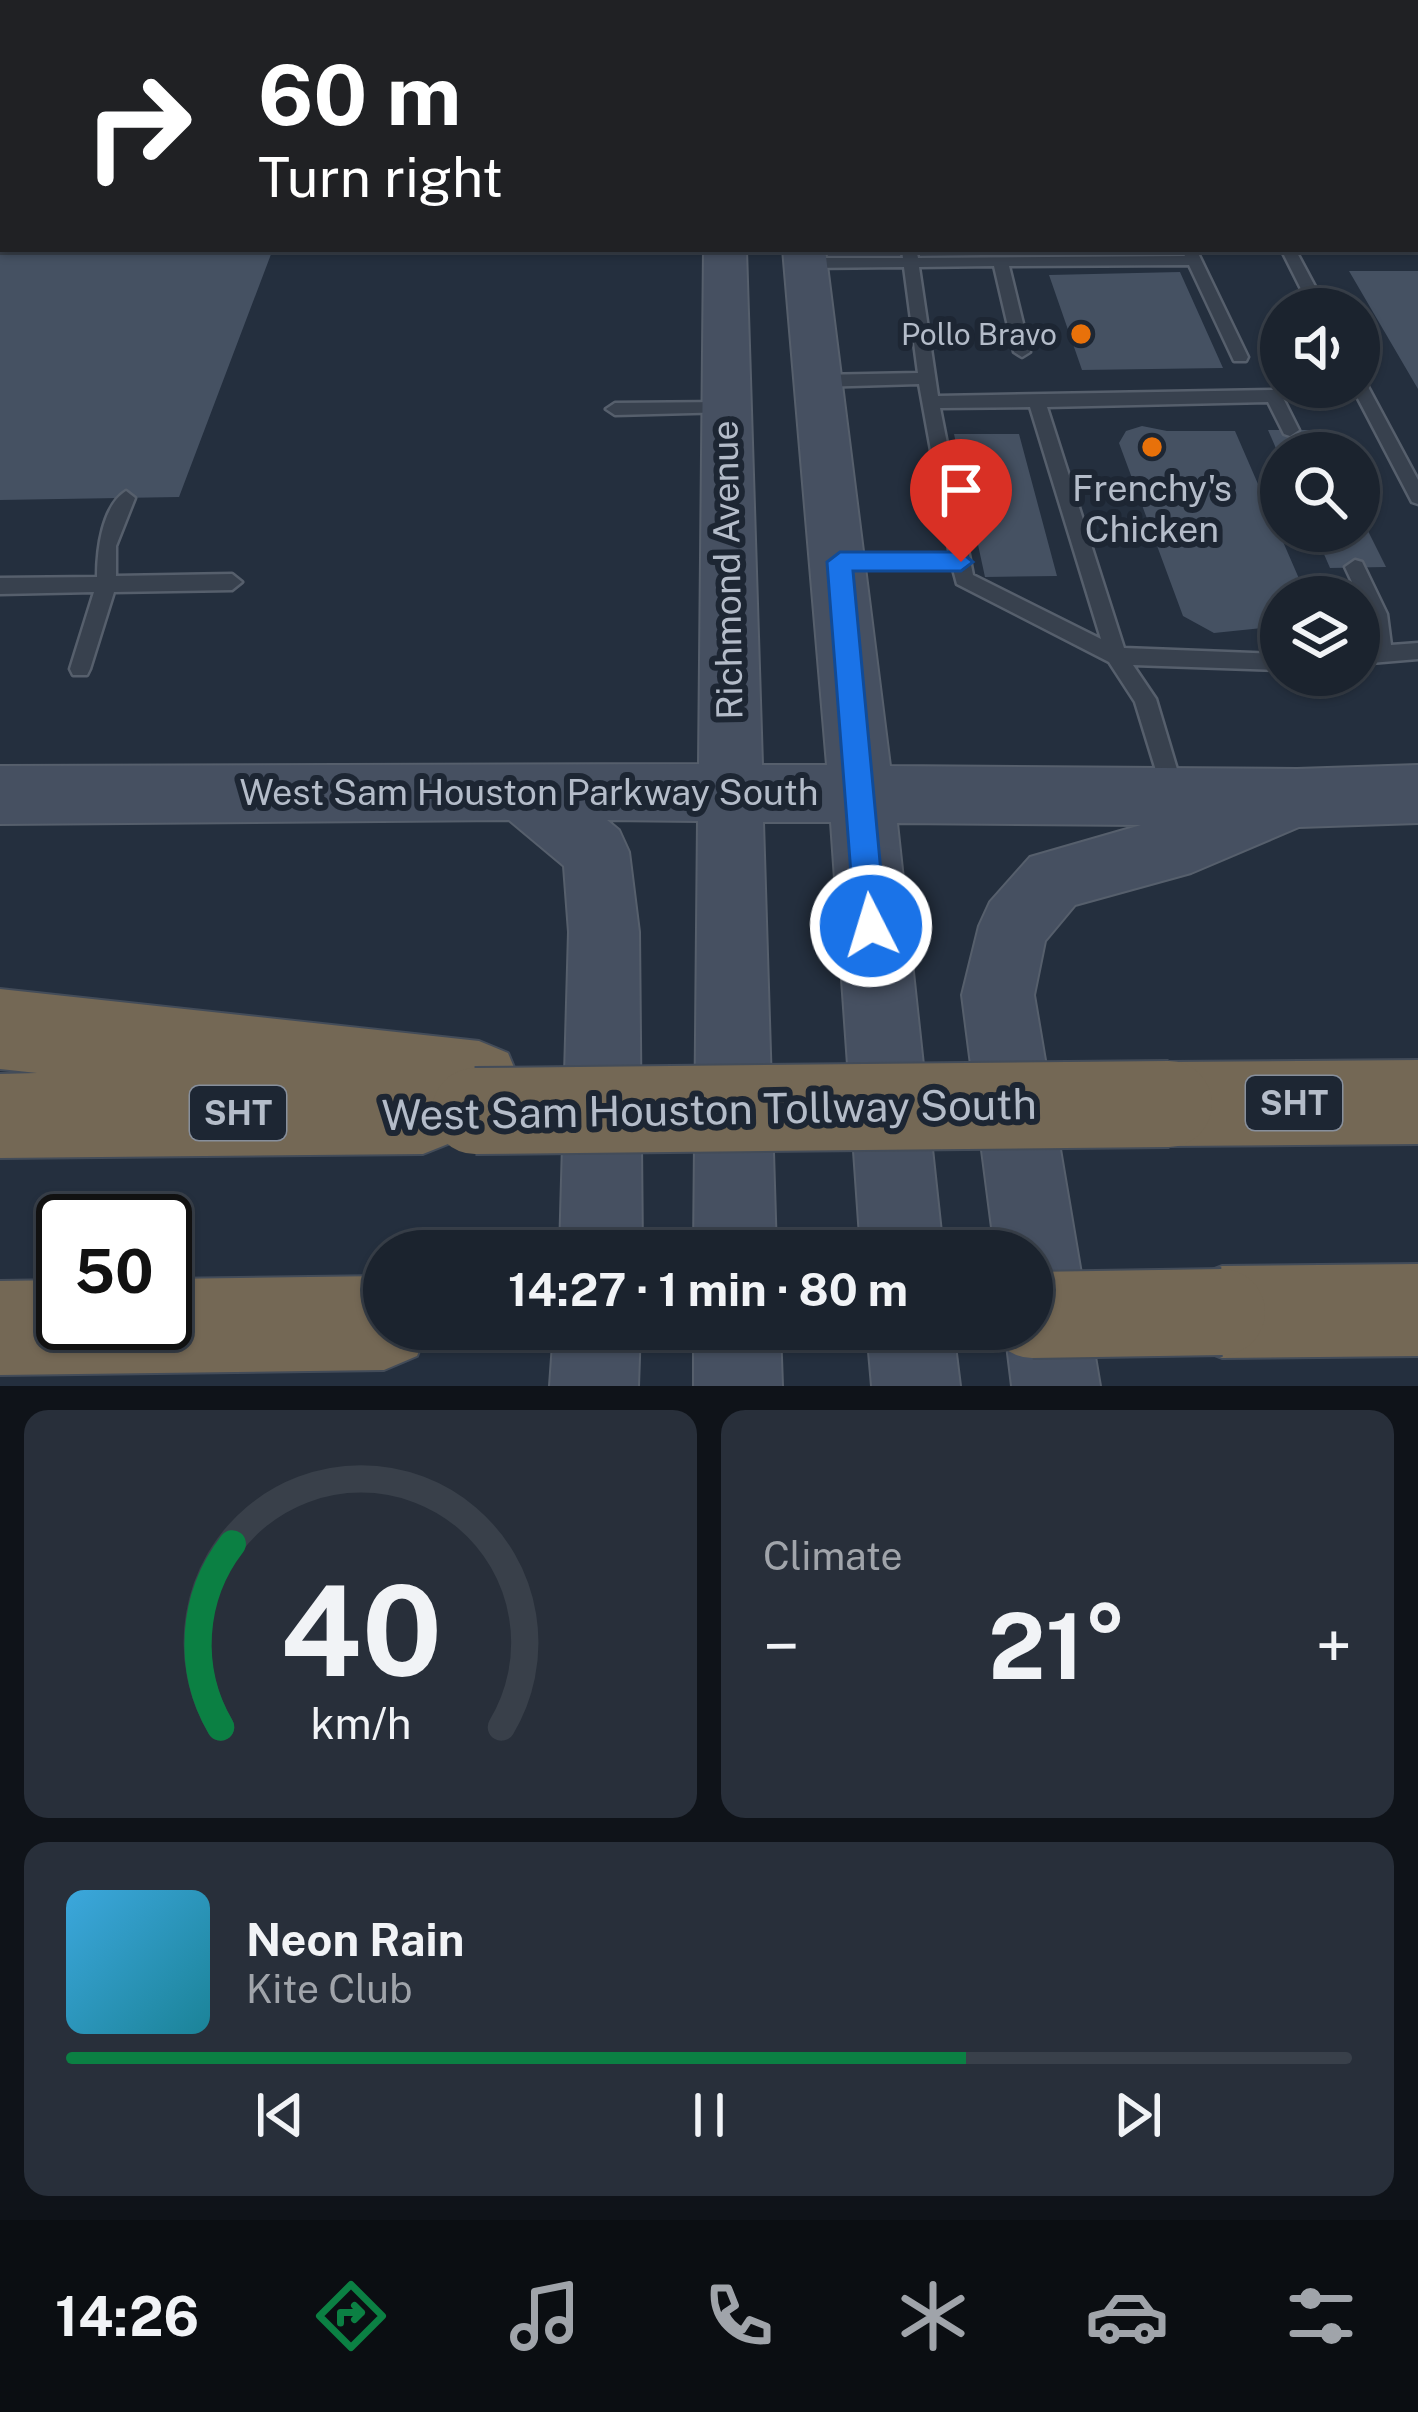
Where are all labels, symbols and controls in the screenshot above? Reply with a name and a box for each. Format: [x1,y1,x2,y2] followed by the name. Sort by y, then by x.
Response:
[258,45,462,144] text: 60 m
[60,48,216,204] icon: right
[258,146,503,209] text: Turn right
[1260,288,1380,696] map controls
[1260,288,1380,408] button: sound
[901,316,1057,352] place label: Pollo Bravo
[1068,321,1094,347] marker: Pollo Bravo
[703,420,751,720] street label: Richmond Avenue
[1260,432,1380,552] button: search
[1139,434,1165,460] marker: Frenchy's Chicken
[910,439,1012,562] pin
[928,457,994,523] icon: arrive
[1072,467,1232,550] place label: Frenchy's Chicken
[1260,576,1380,696] button: layers
[239,771,819,813] street label: West Sam Houston Parkway South
[808,863,934,989] position arrow
[1246,1076,1342,1130] road number: SHT
[381,1079,1037,1139] street label: West Sam Houston Tollway South
[190,1086,286,1140] road number: SHT
[36,1194,192,1350] speed limit sign: 50
[508,1263,908,1316] text: 14:27 · 1 min · 80 m
[763,1533,903,1579] text: Climate
[279,1557,442,1704] text: 40
[988,1593,1127,1699] text: 21°
[763,1607,800,1685] text: −
[1315,1607,1352,1685] text: +
[310,1698,411,1749] text: km/h
[246,1913,464,1966] text: Neon Rain
[246,1966,412,2012] text: Kite Club
[247,2082,313,2148] icon: previous
[676,2082,742,2148] icon: pause
[1105,2082,1171,2148] icon: next
[309,2274,393,2358] icon: directions
[503,2274,587,2358] icon: music
[697,2274,781,2358] icon: phone
[891,2274,975,2358] icon: climate
[1085,2274,1169,2358] icon: car
[1279,2274,1363,2358] icon: filters
[55,2285,199,2348] text: 14:26

